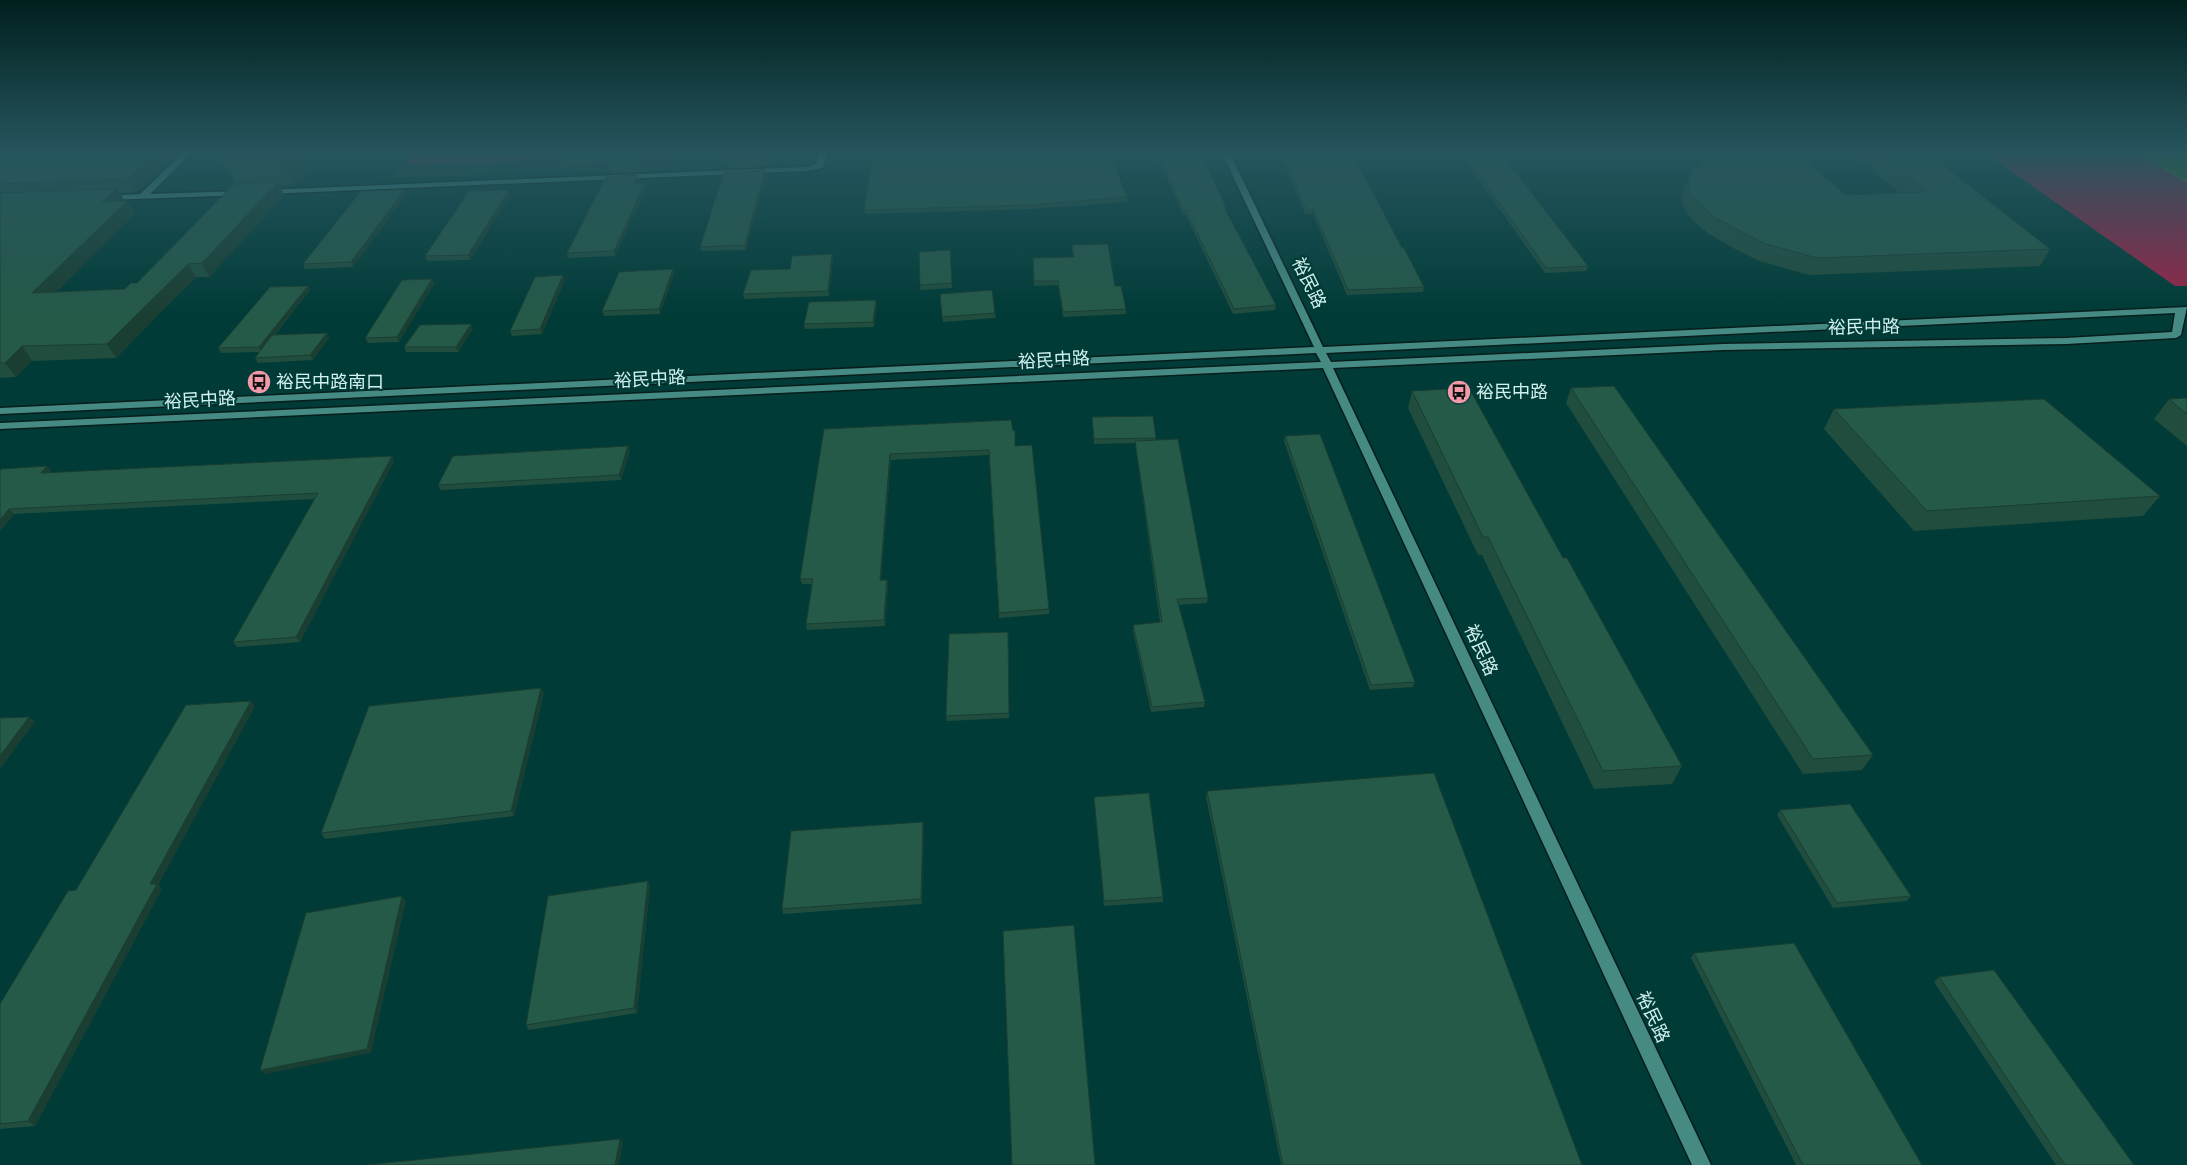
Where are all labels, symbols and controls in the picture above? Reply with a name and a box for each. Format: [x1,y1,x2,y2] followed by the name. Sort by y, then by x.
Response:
[1288,254,1330,312] street label: 裕民路
[1828,316,1900,338] street label: 裕民中路
[1018,348,1090,372] street label: 裕民中路
[614,367,686,391] street label: 裕民中路
[246,369,272,395] bus stop icon: 裕民中路南口
[276,372,384,392] place label: 裕民中路南口
[1446,379,1472,405] bus stop icon: 裕民中路
[1476,382,1548,402] place label: 裕民中路
[164,388,236,412] street label: 裕民中路
[1461,621,1501,679] street label: 裕民路
[1633,988,1673,1046] street label: 裕民路

